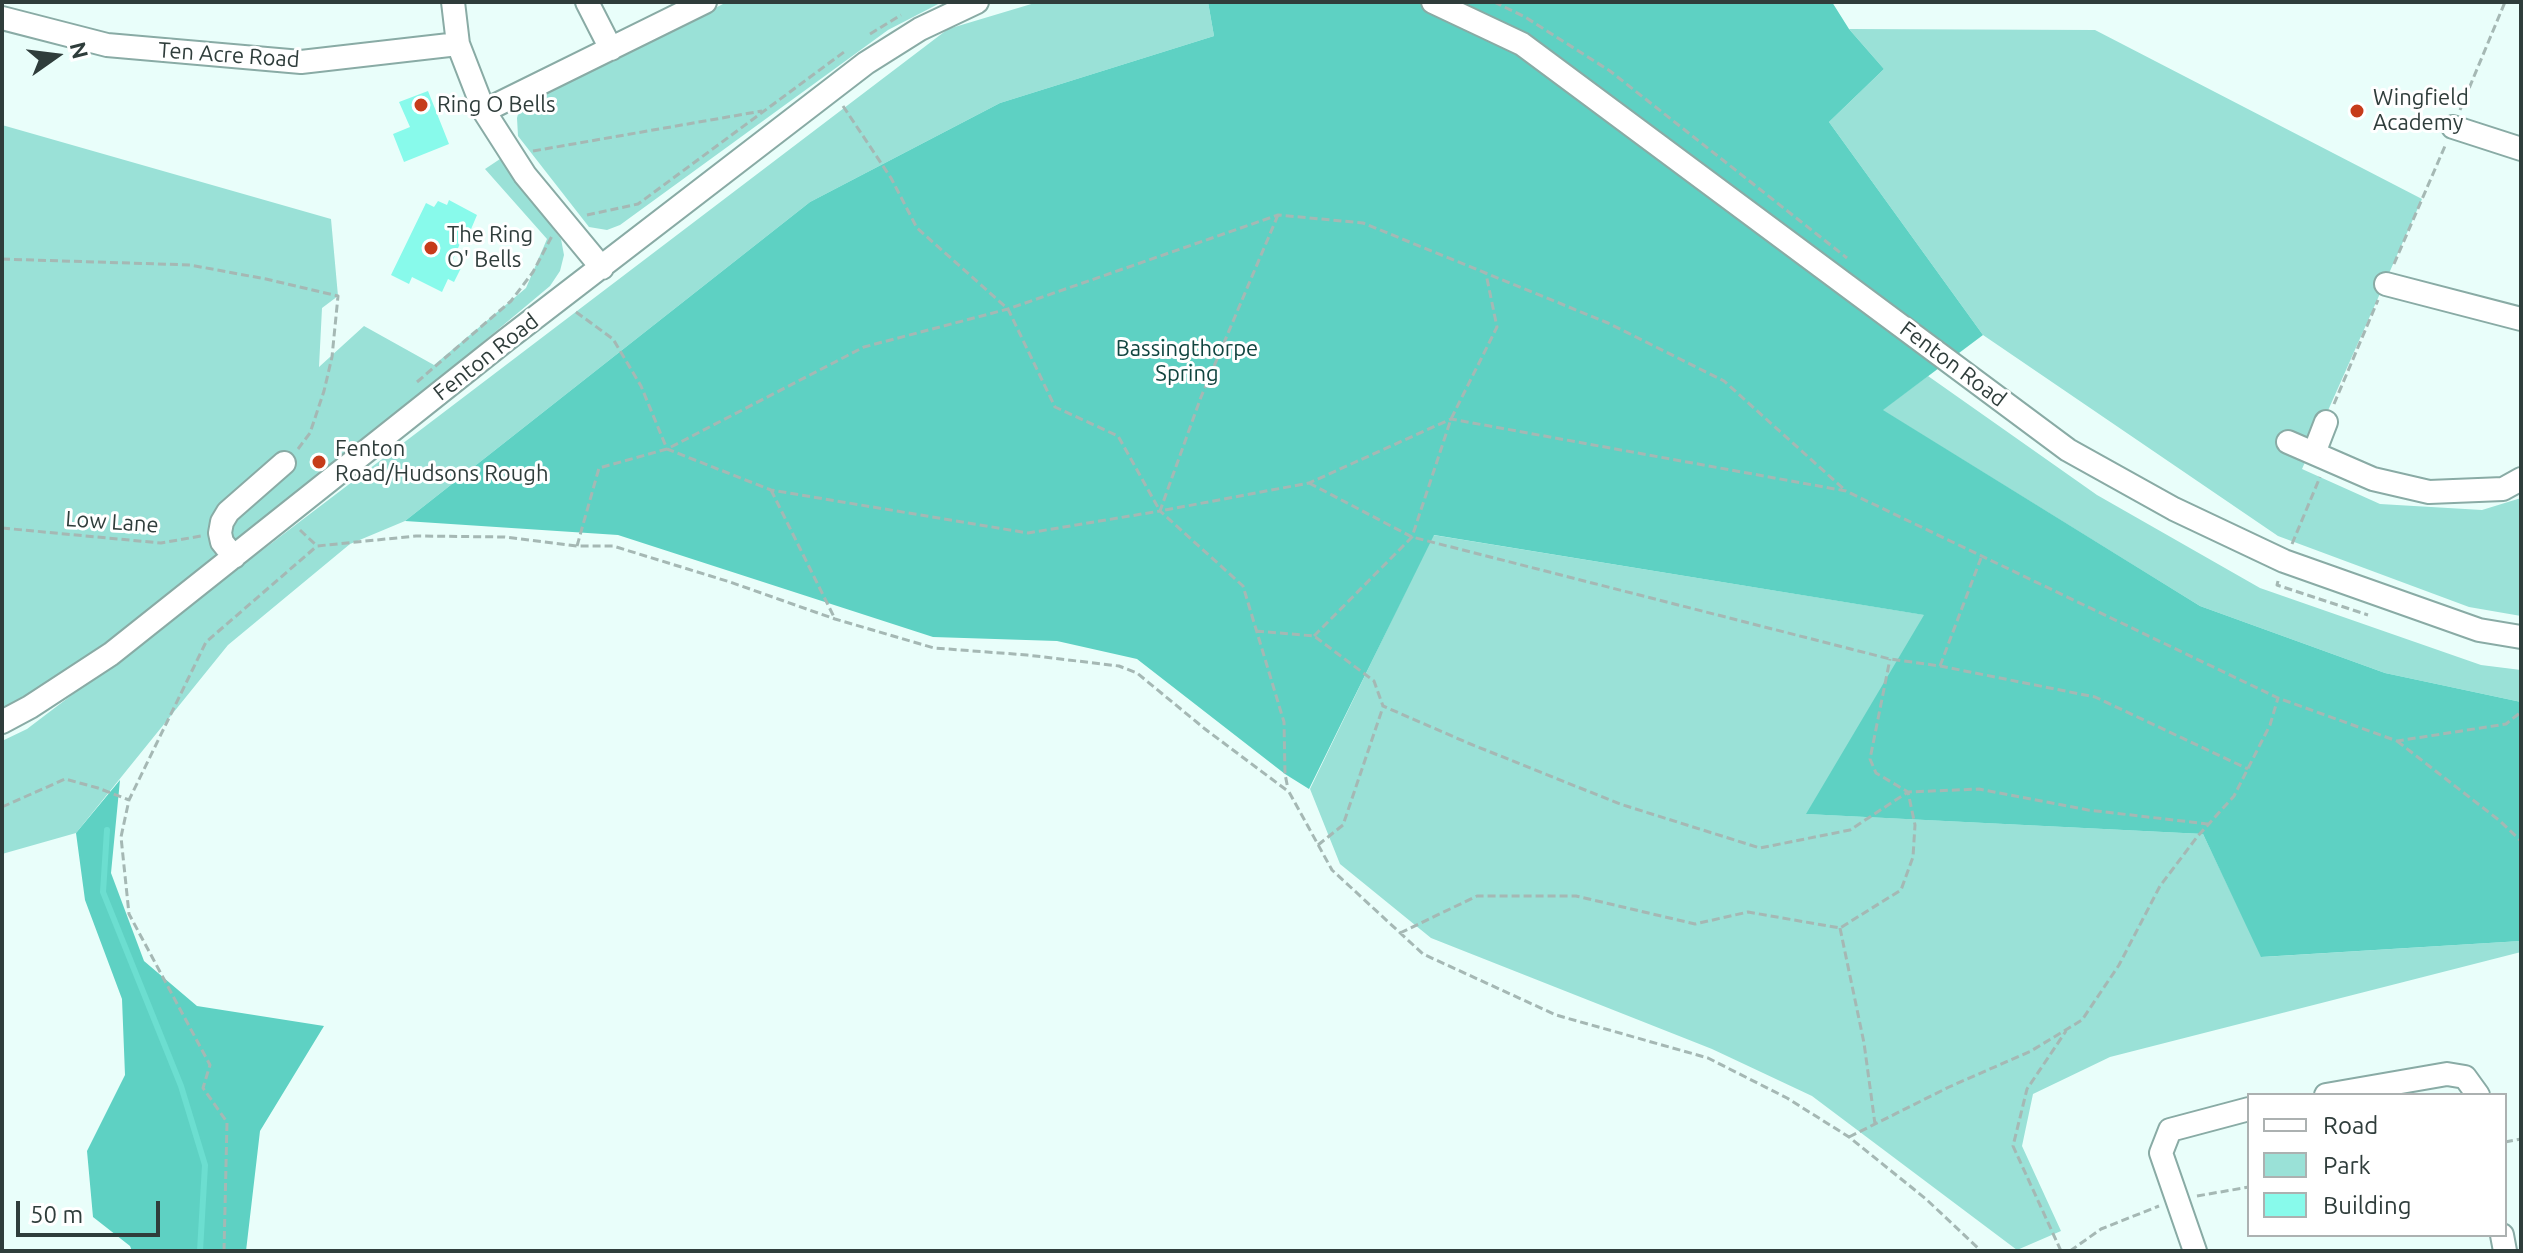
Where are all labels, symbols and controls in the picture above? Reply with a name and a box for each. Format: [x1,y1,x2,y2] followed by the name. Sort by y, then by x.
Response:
[16,16,96,96] north arrow
[157,37,301,73] street label: Ten Acre Road
[66,39,94,61] text: N
[2373,85,2469,136] place label: Wingfield Academy
[437,92,556,118] place label: Ring O Bells
[412,96,430,114] marker: Ring O Bells
[2348,102,2366,120] marker: Wingfield Academy
[447,222,533,274] place label: The Ring O' Bells
[422,239,440,257] marker: The Ring O' Bells
[428,308,544,406] street label: Fenton Road
[1895,316,2011,412] street label: Fenton Road
[1116,336,1258,388] park label: Bassingthorpe Spring
[335,436,548,488] place label: Fenton Road/Hudsons Rough
[310,453,328,471] marker: Fenton Road/Hudsons Rough
[64,506,160,538] street label: Low Lane
[2247,1093,2507,1237] legend
[2323,1112,2378,1139] text: Road
[2323,1152,2371,1179] text: Park
[20,1185,164,1235] scale bar
[2323,1192,2411,1219] text: Building
[30,1201,83,1228] text: 50 m

